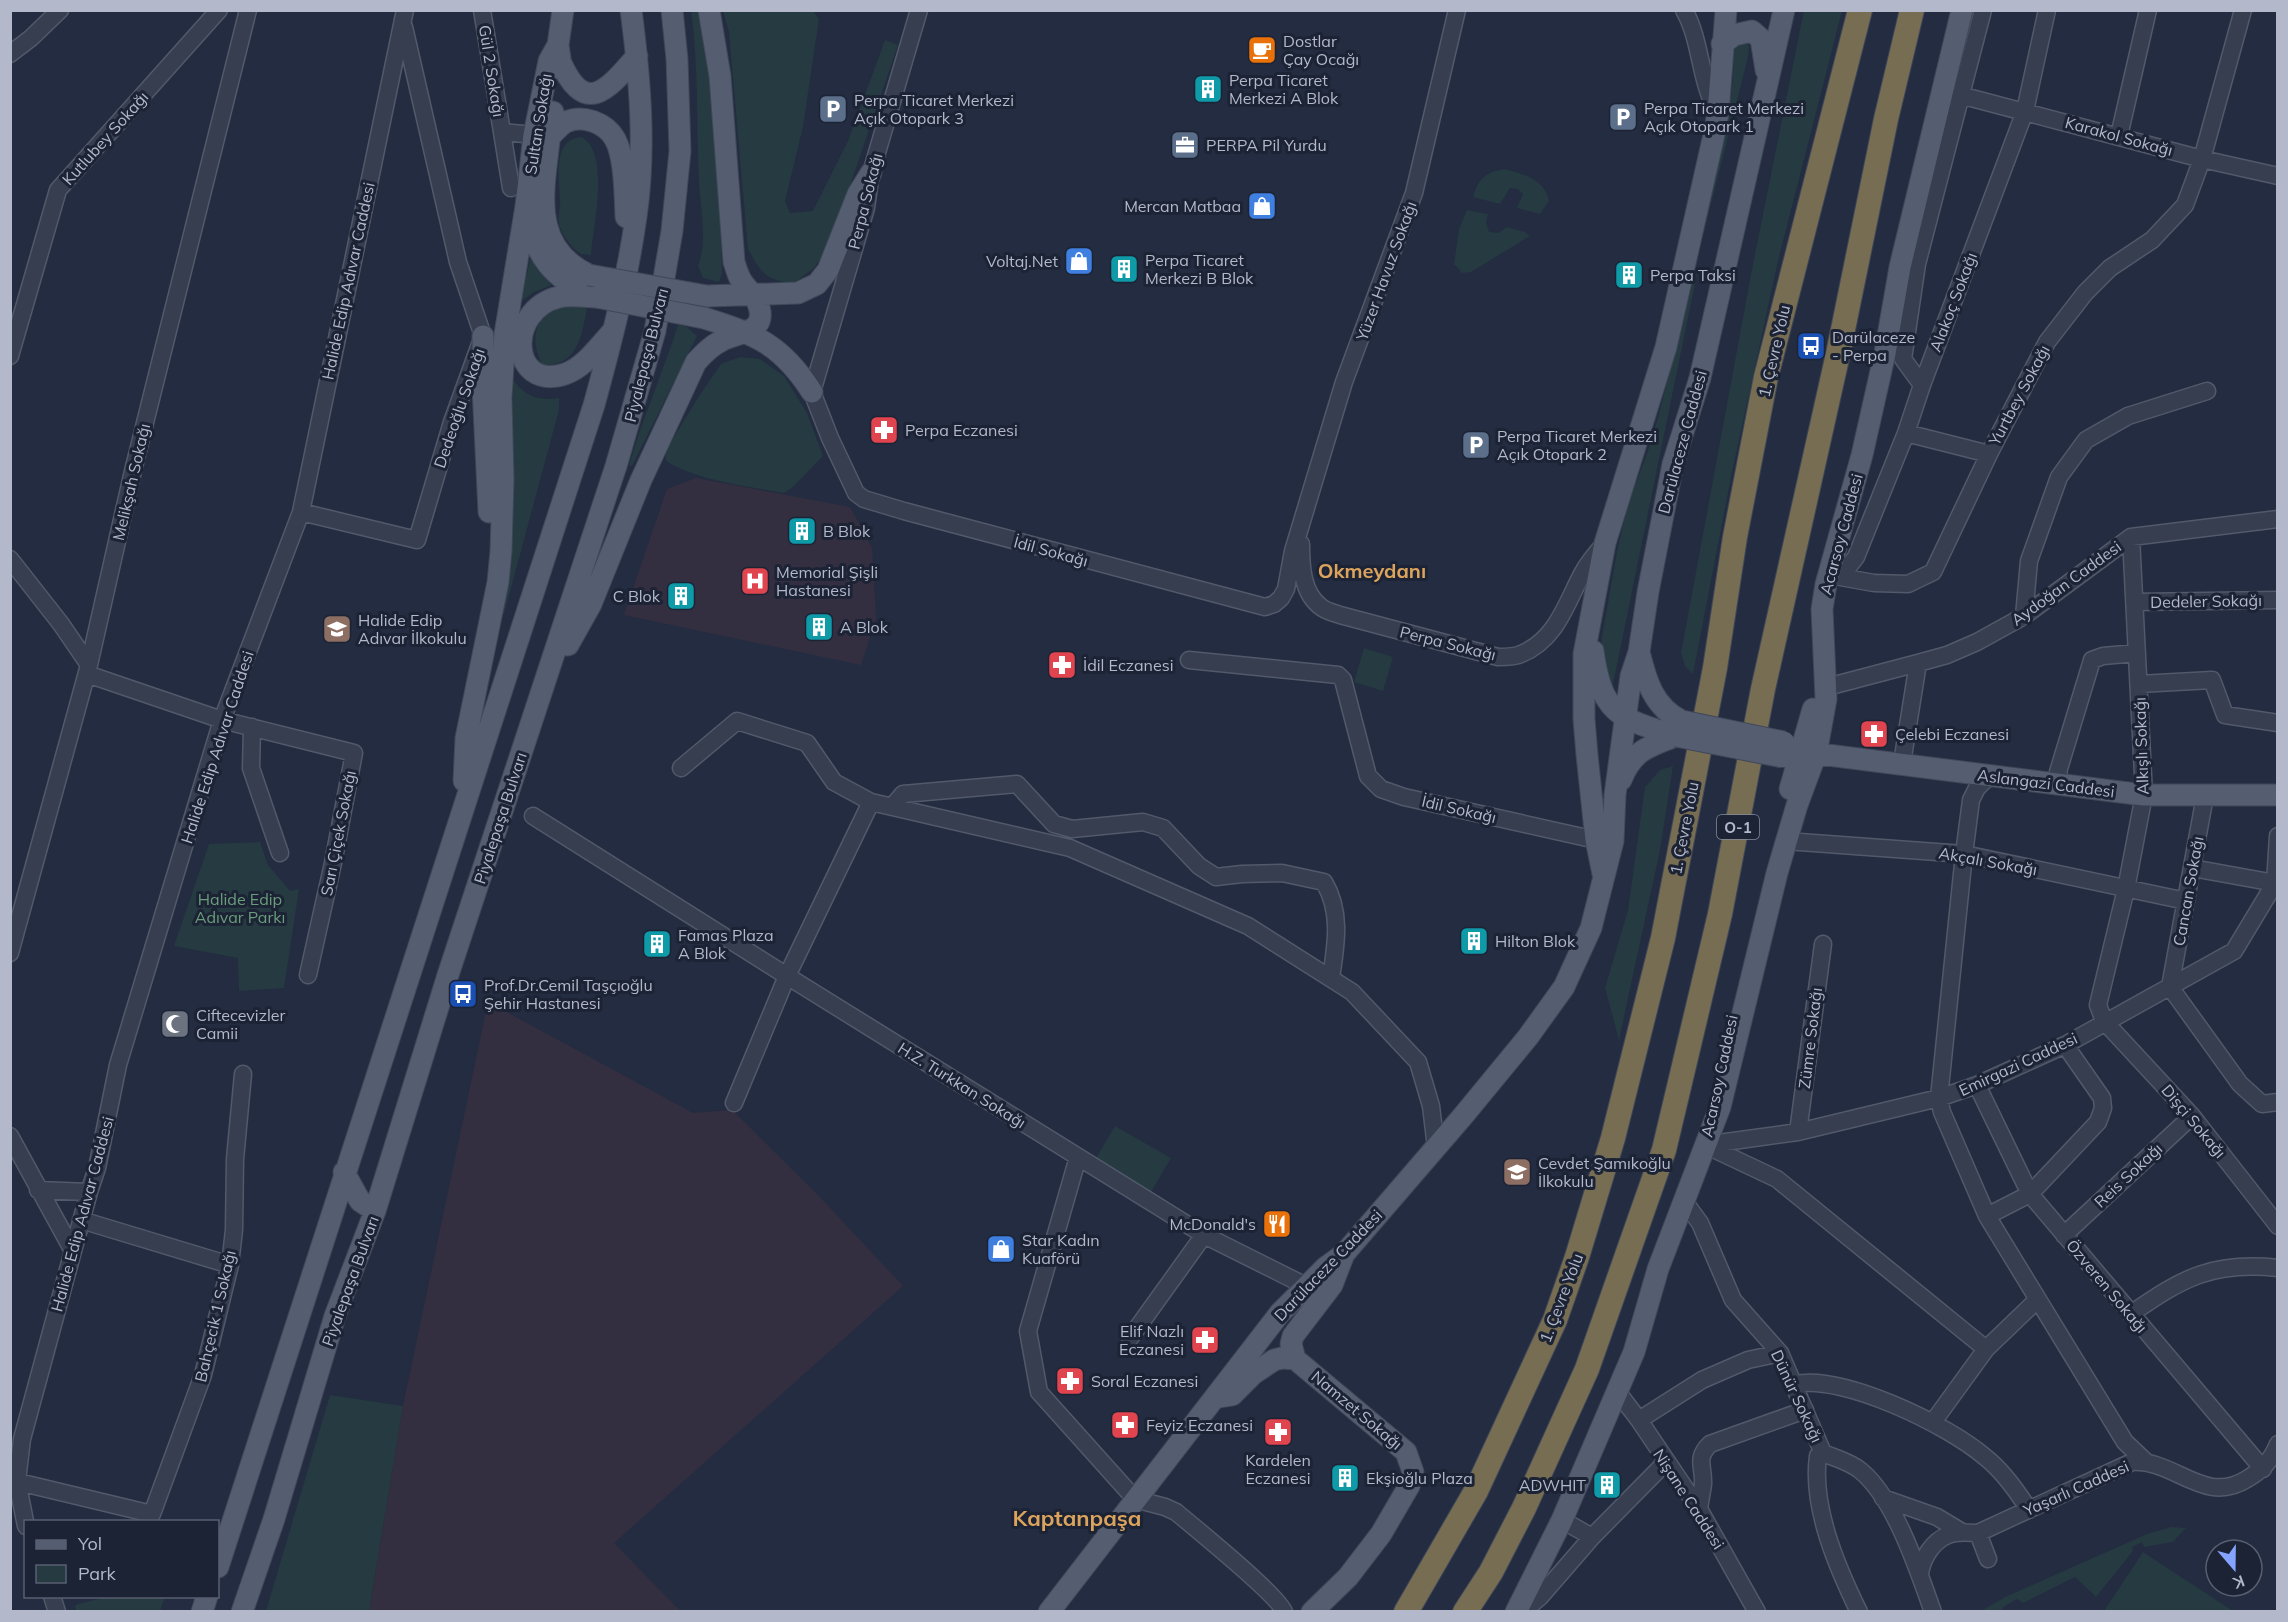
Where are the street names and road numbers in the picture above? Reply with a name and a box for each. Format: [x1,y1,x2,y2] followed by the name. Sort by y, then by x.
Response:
[475,24,509,118] street label: Gül 2 Sokağı
[520,72,556,176] street label: Sultan Sokağı
[58,87,152,189] street label: Kutlubey Sokağı
[2063,112,2175,160] street label: Karakol Sokağı
[843,151,887,251] street label: Perpa Sokağı
[317,180,379,382] street label: Halide Edip Adıvar Caddesi
[1351,199,1421,344] street label: Yüzer Havuz Sokağı
[1925,250,1981,354] street label: Alakoç Sokağı
[620,286,672,424] street label: Piyalepaşa Bulvarı
[1754,303,1794,399] street label: 1. Çevre Yolu
[1984,341,2054,449] street label: Yurtbey Sokağı
[429,346,489,470] street label: Dedeoğlu Sokağı
[1653,368,1711,516] street label: Darülaceze Caddesi
[108,422,154,542] street label: Melikşah Sokağı
[1815,471,1867,597] street label: Acarsoy Caddesi
[1012,532,1090,570] street label: İdil Sokağı
[2007,536,2125,630] street label: Aydoğan Caddesi
[2150,590,2262,612] street label: Dedeler Sokağı
[1398,621,1498,665] street label: Perpa Sokağı
[176,648,258,846] street label: Halide Edip Adıvar Caddesi
[2129,697,2153,795] street label: Alkışlı Sokağı
[469,750,531,886] street label: Piyalepaşa Bulvarı
[1976,765,2116,801] street label: Aslangazi Caddesi
[316,769,360,897] street label: Sarı Çiçek Sokağı
[1665,780,1703,876] street label: 1. Çevre Yolu
[1420,791,1498,827] street label: İdil Sokağı
[1717,815,1759,839] road number: O-1
[2169,835,2207,947] street label: Cancan Sokağı
[1937,843,2039,879] street label: Akçalı Sokağı
[1794,986,1826,1090] street label: Zümre Sokağı
[1696,1013,1742,1139] street label: Acarsoy Caddesi
[1956,1028,2080,1100] street label: Emirgazi Caddesi
[894,1038,1030,1132] street label: H.Z. Turkkan Sokağı
[2157,1080,2231,1162] street label: Dişçi Sokağı
[46,1114,118,1314] street label: Halide Edip Adıvar Caddesi
[2090,1138,2166,1212] street label: Reis Sokağı
[1270,1205,1386,1325] street label: Darülaceze Caddesi
[317,1213,383,1349] street label: Piyalepaşa Bulvarı
[2062,1235,2152,1337] street label: Özveren Sokağı
[190,1248,240,1384] street label: Bahçecik 1 Sokağı
[1535,1250,1587,1346] street label: 1. Çevre Yolu
[1767,1346,1827,1446] street label: Dünür Sokağı
[1307,1366,1407,1454] street label: Namzet Sokağı
[1649,1445,1729,1553] street label: Nişane Caddesi
[2019,1456,2132,1521] street label: Yaşarlı Caddesi

